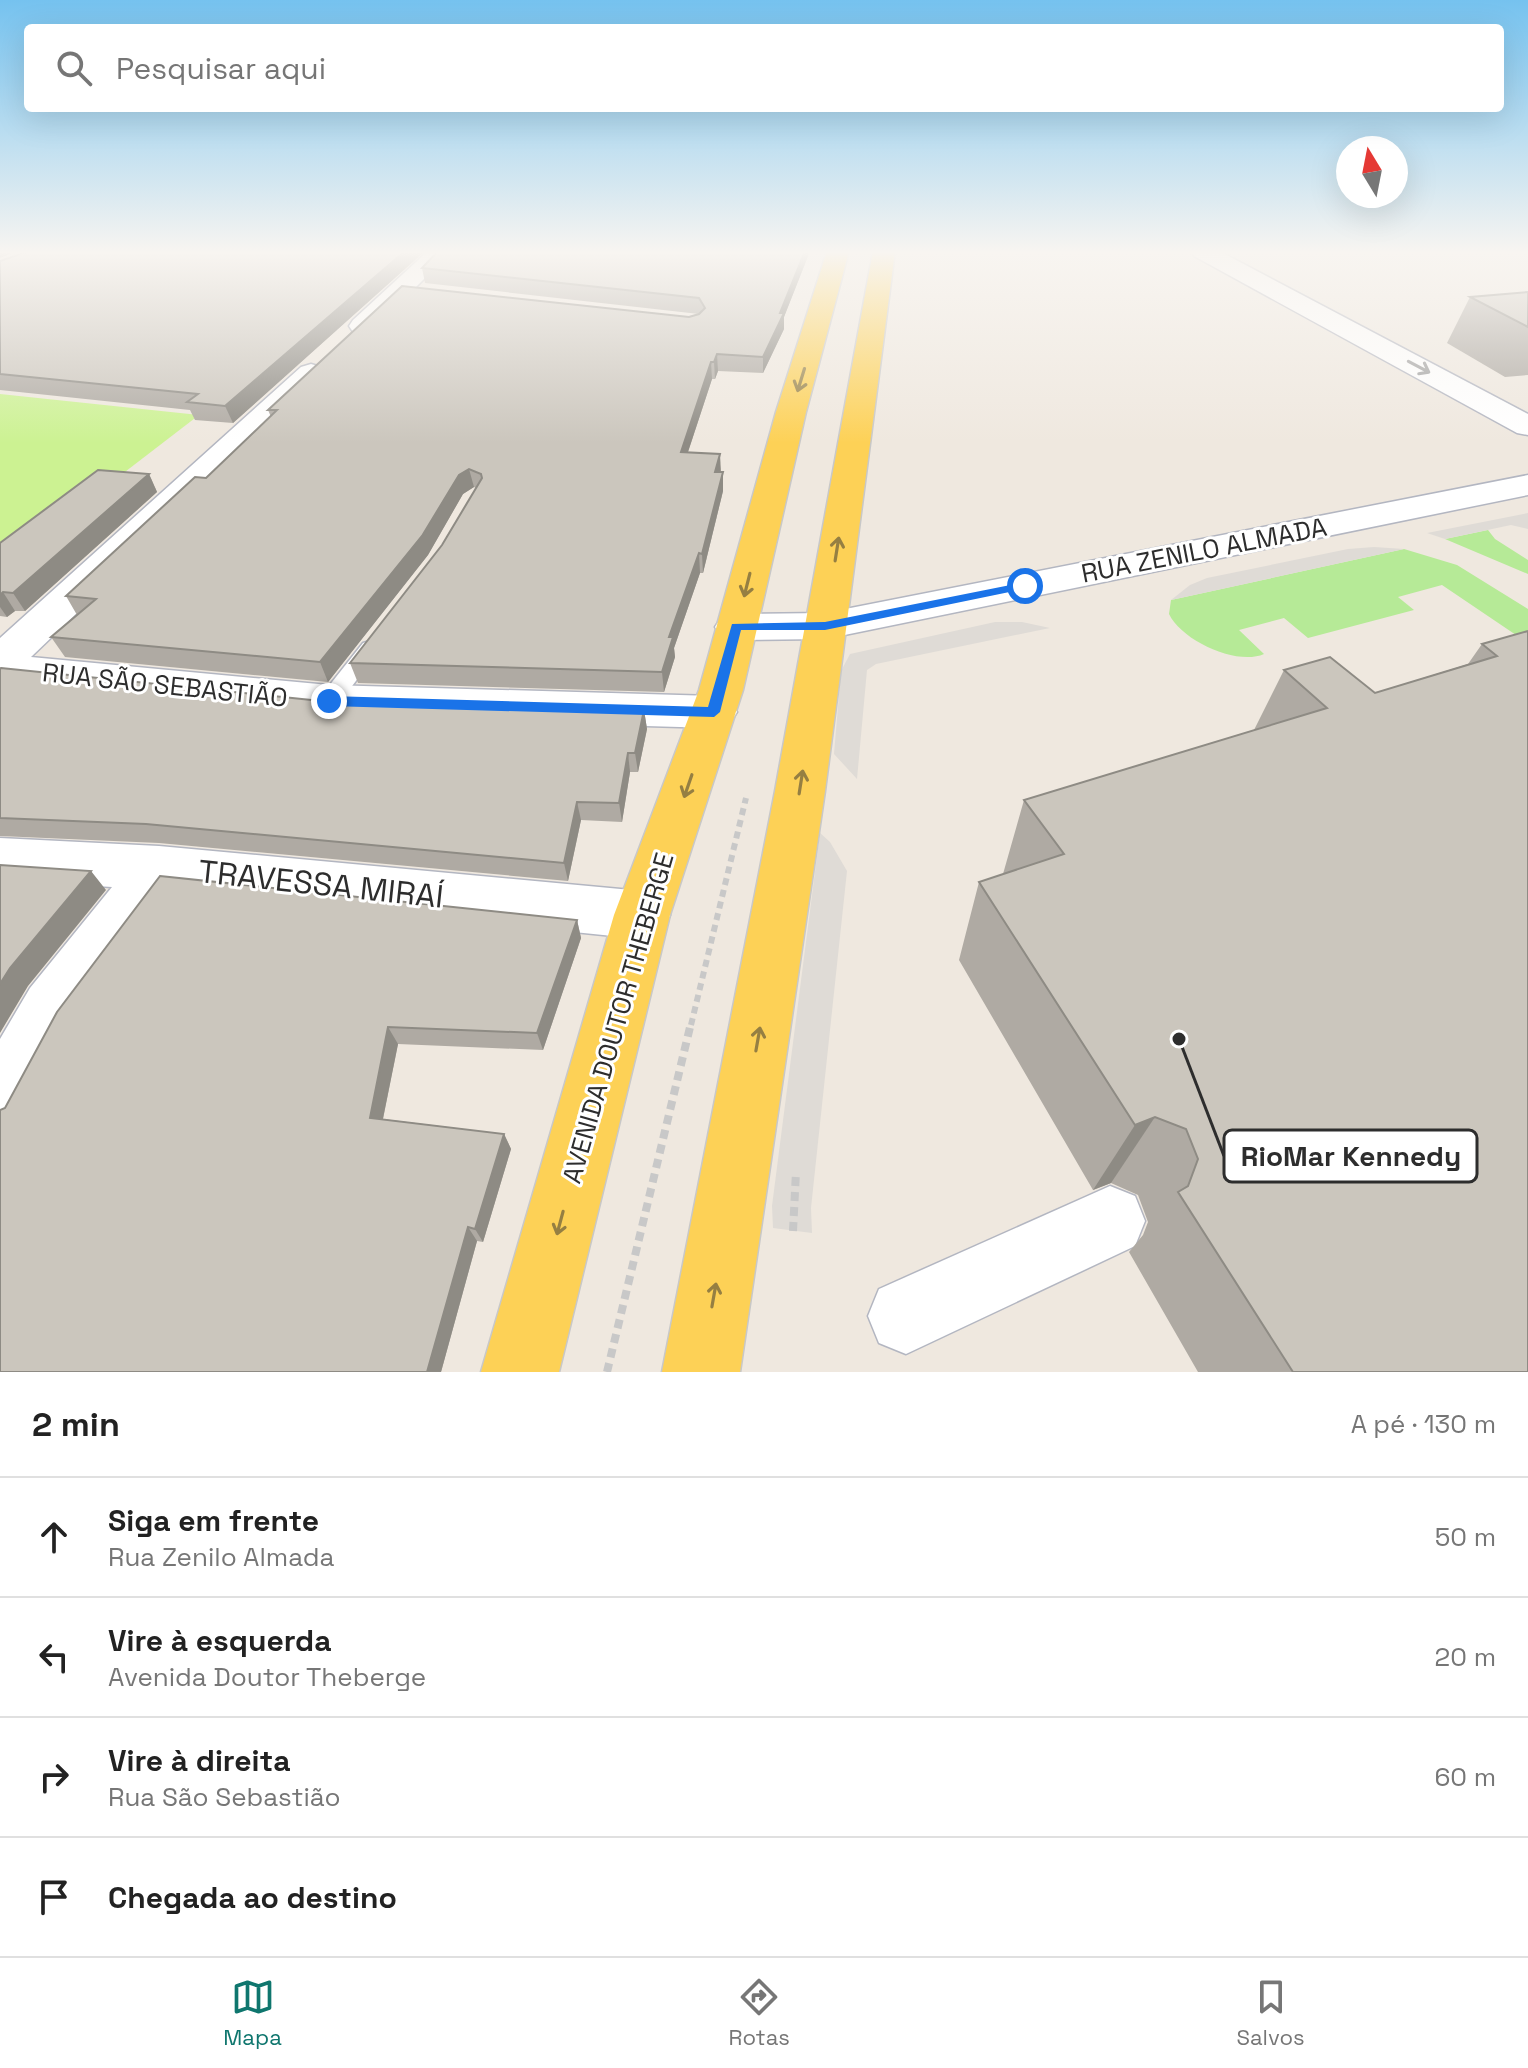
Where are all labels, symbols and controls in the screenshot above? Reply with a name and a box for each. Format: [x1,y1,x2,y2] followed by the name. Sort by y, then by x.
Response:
[24,24,1504,112] search box
[52,46,96,90] icon: search
[116,49,326,88] text: Pesquisar aqui
[1336,136,1408,208] north arrow
[1406,360,1430,376] one-way arrow
[792,367,807,392] one-way arrow
[1078,510,1330,590] street label: RUA ZENILO ALMADA
[830,536,845,562] one-way arrow
[1007,568,1043,604] route start
[739,572,754,597] one-way arrow
[41,655,289,715] street label: RUA SÃO SEBASTIÃO
[311,683,347,719] route end
[795,770,810,796] one-way arrow
[680,773,694,797] one-way arrow
[554,849,682,1187] street label: AVENIDA DOUTOR THEBERGE
[197,851,446,917] street label: TRAVESSA MIRAÍ
[751,1027,766,1052] one-way arrow
[1224,1130,1477,1182] callout: RioMar Kennedy
[1241,1138,1461,1174] text: RioMar Kennedy
[551,1209,566,1235] one-way arrow
[708,1283,723,1308] one-way arrow
[32,1403,120,1446] text: 2 min
[1351,1407,1496,1441] text: A pé · 130 m
[108,1501,319,1540] text: Siga em frente
[32,1515,76,1559] icon: ahead
[1435,1520,1496,1554] text: 50 m
[108,1540,334,1574] text: Rua Zenilo Almada
[108,1621,332,1660] text: Vire à esquerda
[32,1635,76,1679] icon: left
[1435,1640,1496,1674] text: 20 m
[108,1660,426,1694] text: Avenida Doutor Theberge
[108,1741,291,1780] text: Vire à direita
[32,1755,76,1799] icon: right
[1434,1760,1496,1794] text: 60 m
[108,1780,341,1814] text: Rua São Sebastião
[32,1875,76,1919] icon: arrive
[108,1878,397,1917] text: Chegada ao destino
[223,1975,282,2051] tab: Mapa
[729,1975,790,2051] tab: Rotas
[1236,1975,1305,2051] tab: Salvos

